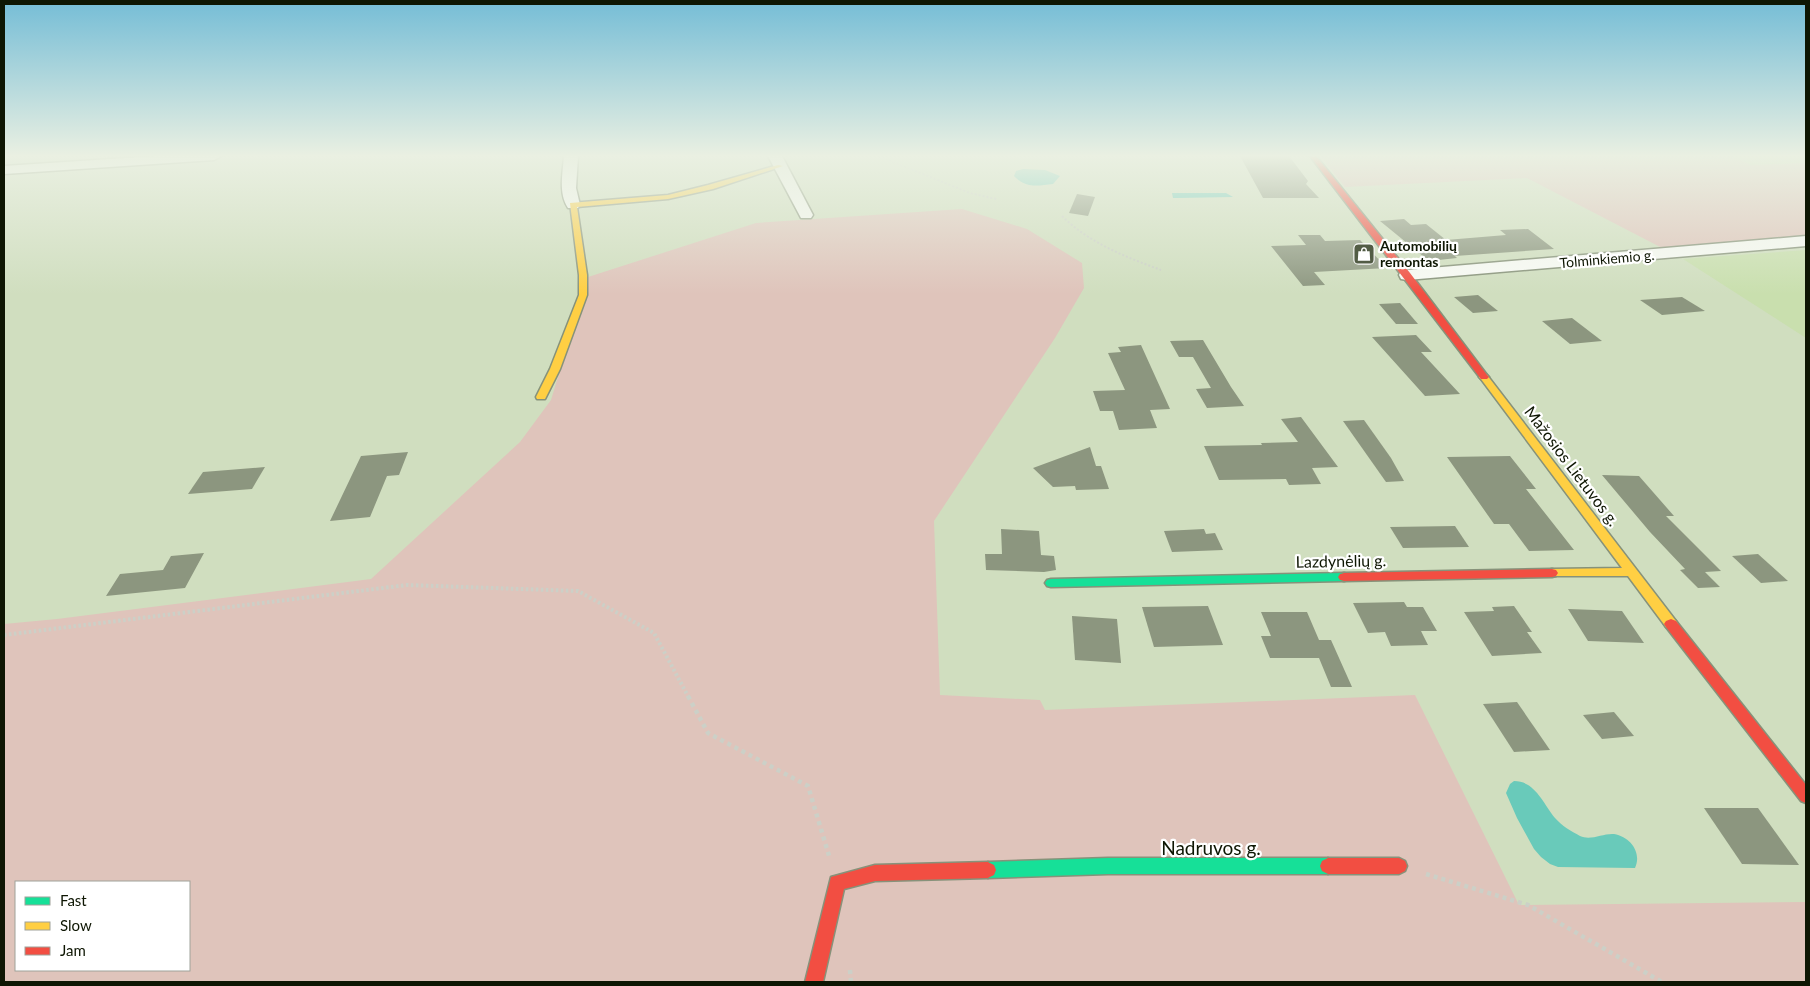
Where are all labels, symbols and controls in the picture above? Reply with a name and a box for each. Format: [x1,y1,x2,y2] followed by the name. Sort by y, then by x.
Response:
[1379,237,1457,270] place label: Automobilių remontas
[1352,242,1376,266] shop icon: Automobilių remontas
[1559,246,1655,271] street label: Tolminkiemio g.
[1521,402,1624,529] street label: Mažosios Lietuvos g.
[1296,550,1386,571] street label: Lazdynėlių g.
[1161,836,1261,859] street label: Nadruvos g.
[15,881,190,971] legend
[60,891,87,909] text: Fast
[60,916,92,934] text: Slow
[60,941,86,959] text: Jam

